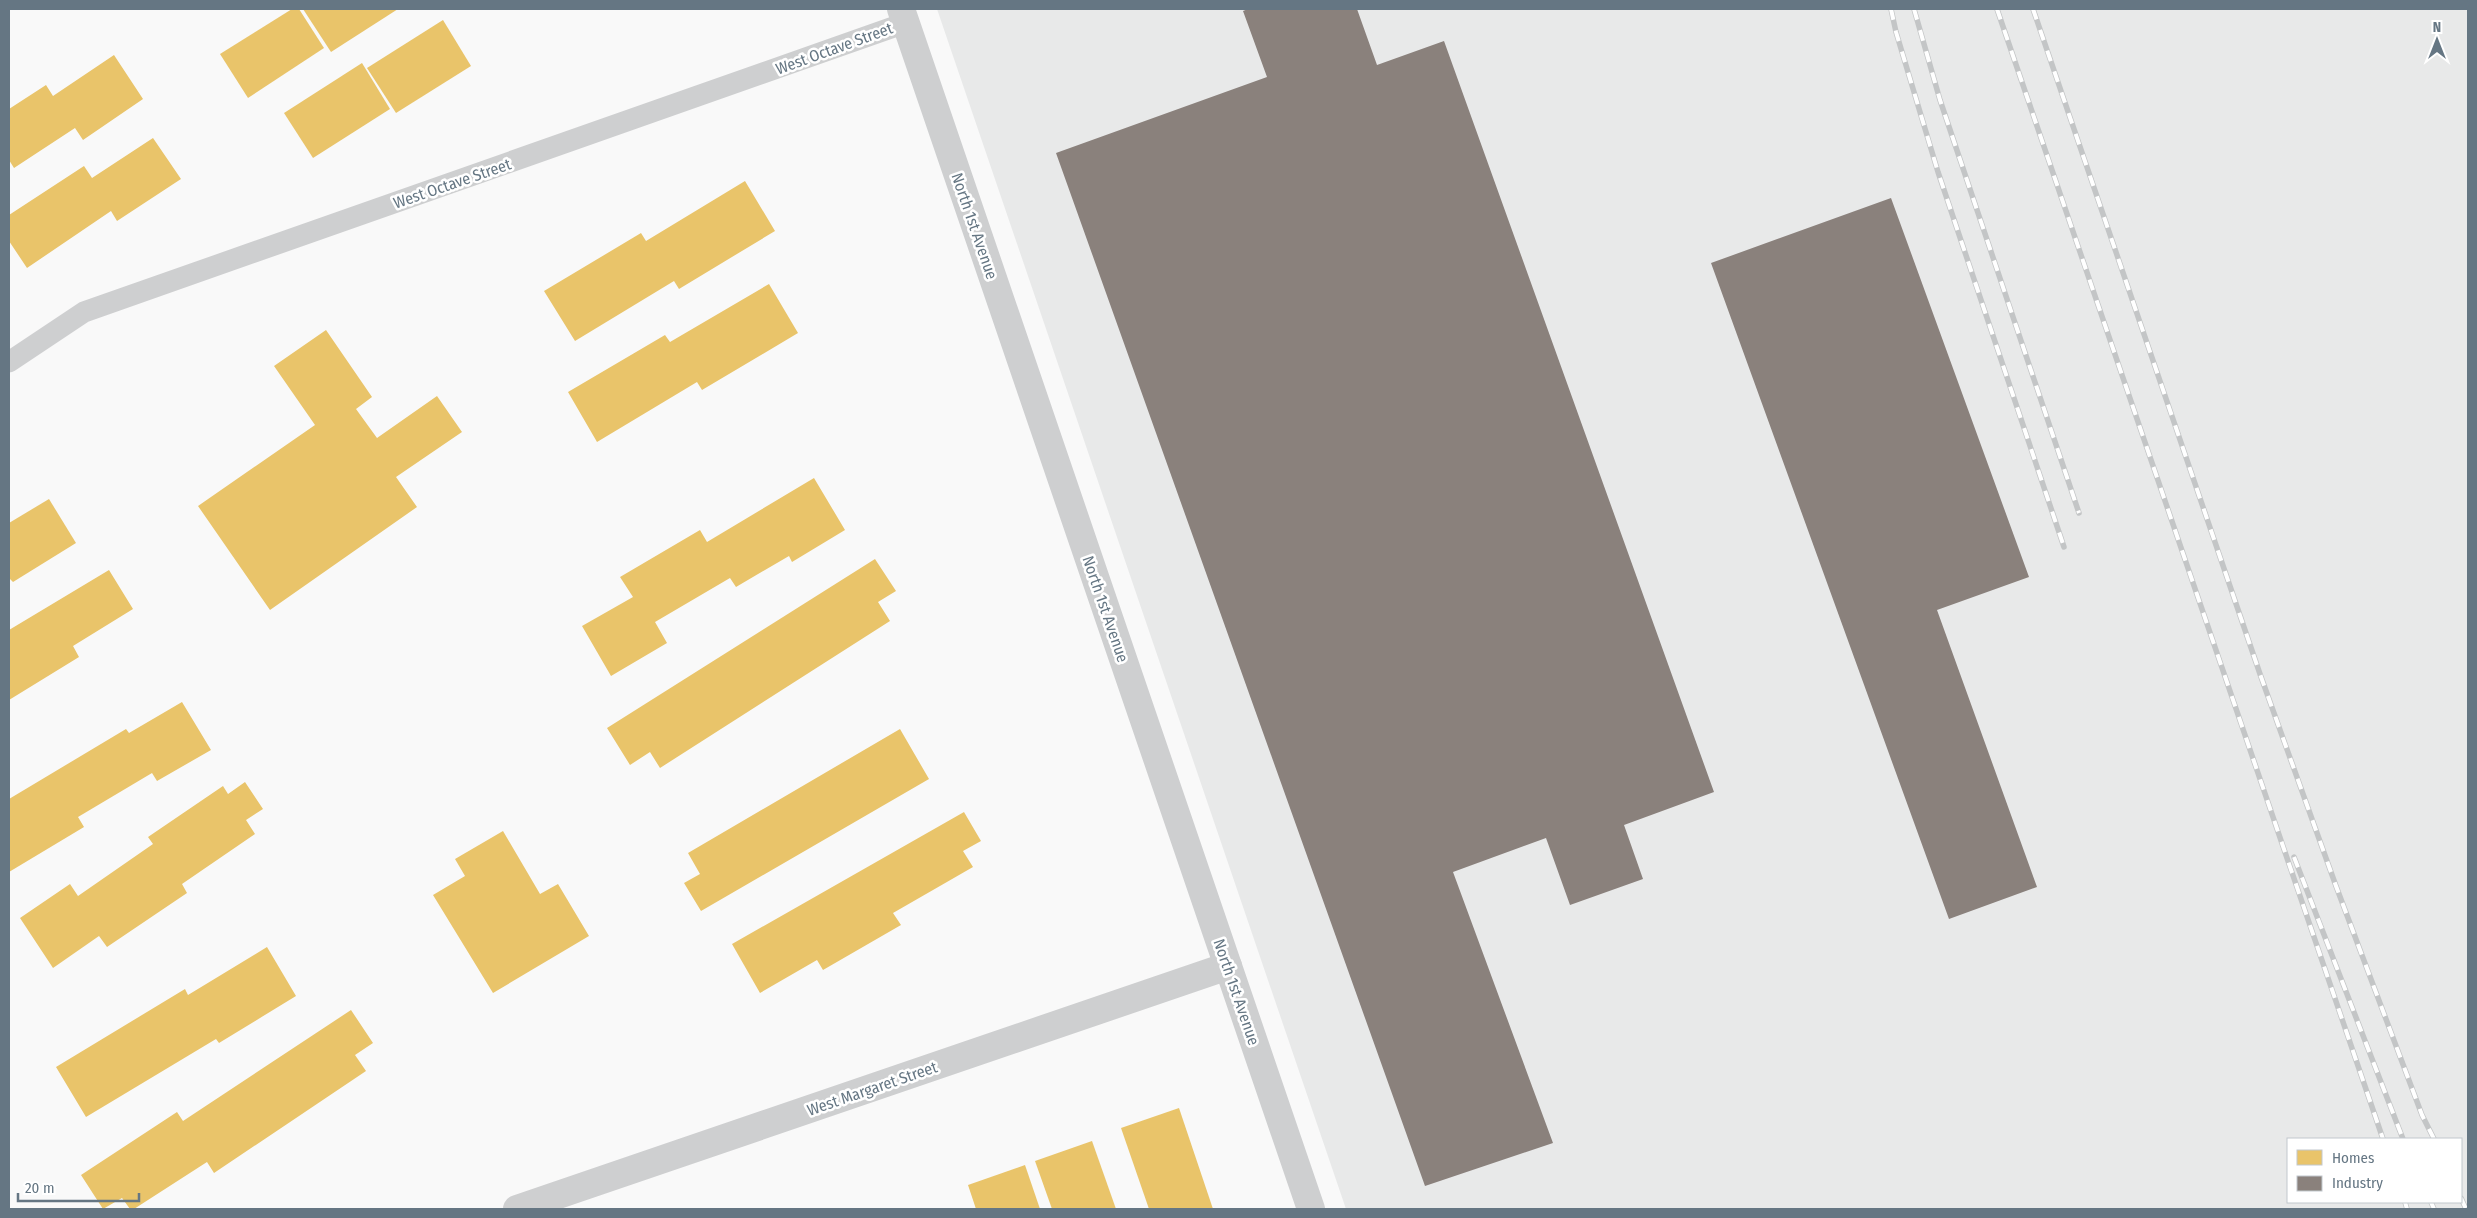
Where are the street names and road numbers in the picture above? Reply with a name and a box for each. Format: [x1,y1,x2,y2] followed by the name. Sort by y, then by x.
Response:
[773,18,896,78] street label: West Octave Street
[391,154,514,213] street label: West Octave Street
[947,170,1002,282] street label: North 1st Avenue
[1078,553,1133,665] street label: North 1st Avenue
[1209,936,1264,1048] street label: North 1st Avenue
[805,1057,941,1120] street label: West Margaret Street

